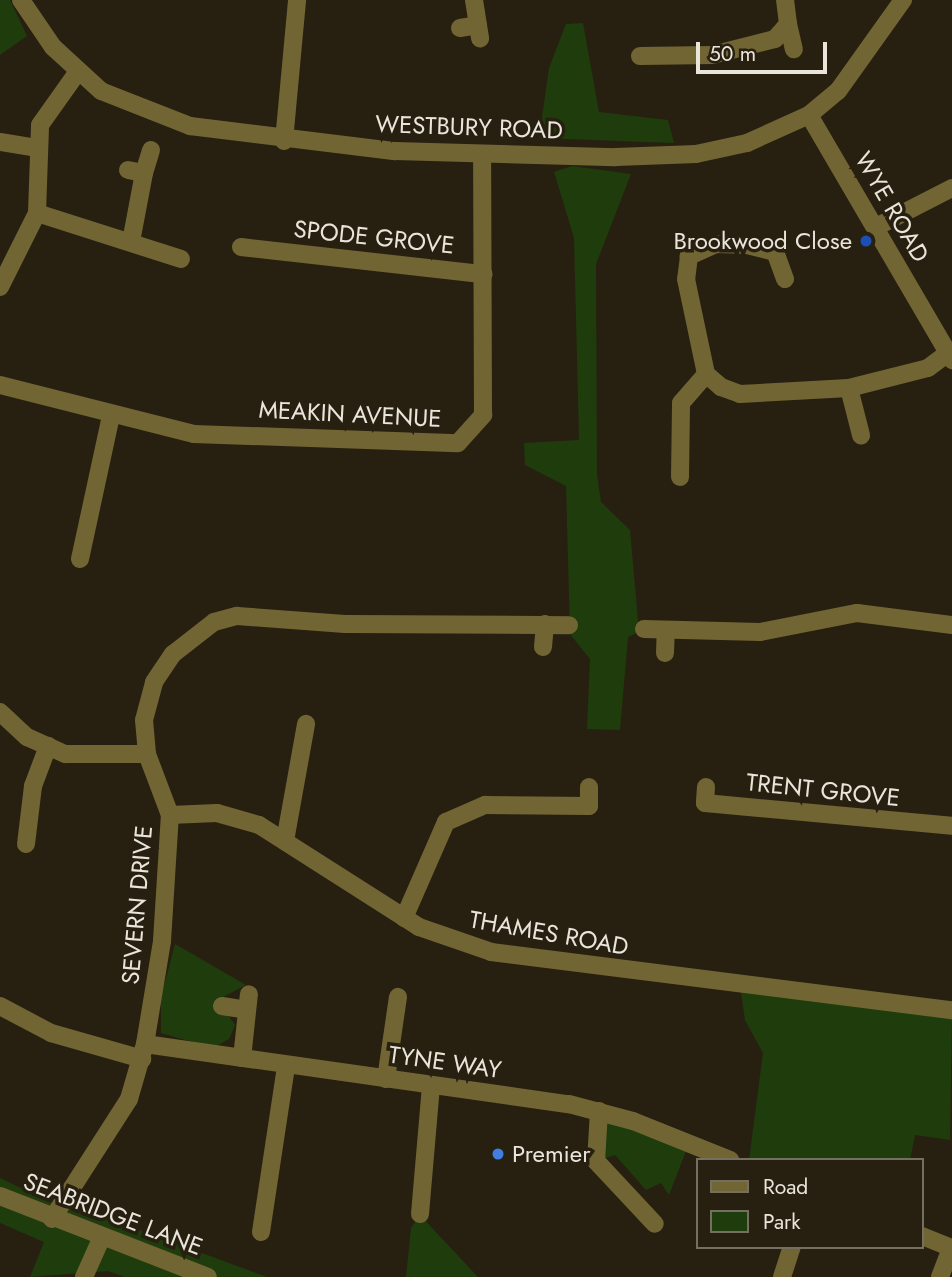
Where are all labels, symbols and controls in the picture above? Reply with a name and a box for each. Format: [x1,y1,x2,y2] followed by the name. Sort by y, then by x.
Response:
[700,28,831,72] scale bar
[709,39,756,69] text: 50 m
[375,109,563,145] street label: WESTBURY ROAD
[849,147,935,267] street label: WYE ROAD
[292,214,456,260] street label: SPODE GROVE
[673,227,852,255] place label: Brookwood Close
[858,233,874,249] marker: Brookwood Close
[258,395,442,433] street label: MEAKIN AVENUE
[745,768,901,812] street label: TRENT GROVE
[116,824,158,986] street label: SEVERN DRIVE
[467,905,631,961] street label: THAMES ROAD
[387,1040,503,1084] street label: TYNE WAY
[512,1140,590,1168] place label: Premier
[490,1146,506,1162] marker: Premier
[696,1158,924,1249] legend
[19,1167,207,1261] street label: SEABRIDGE LANE
[763,1172,808,1202] text: Road
[763,1207,800,1237] text: Park

